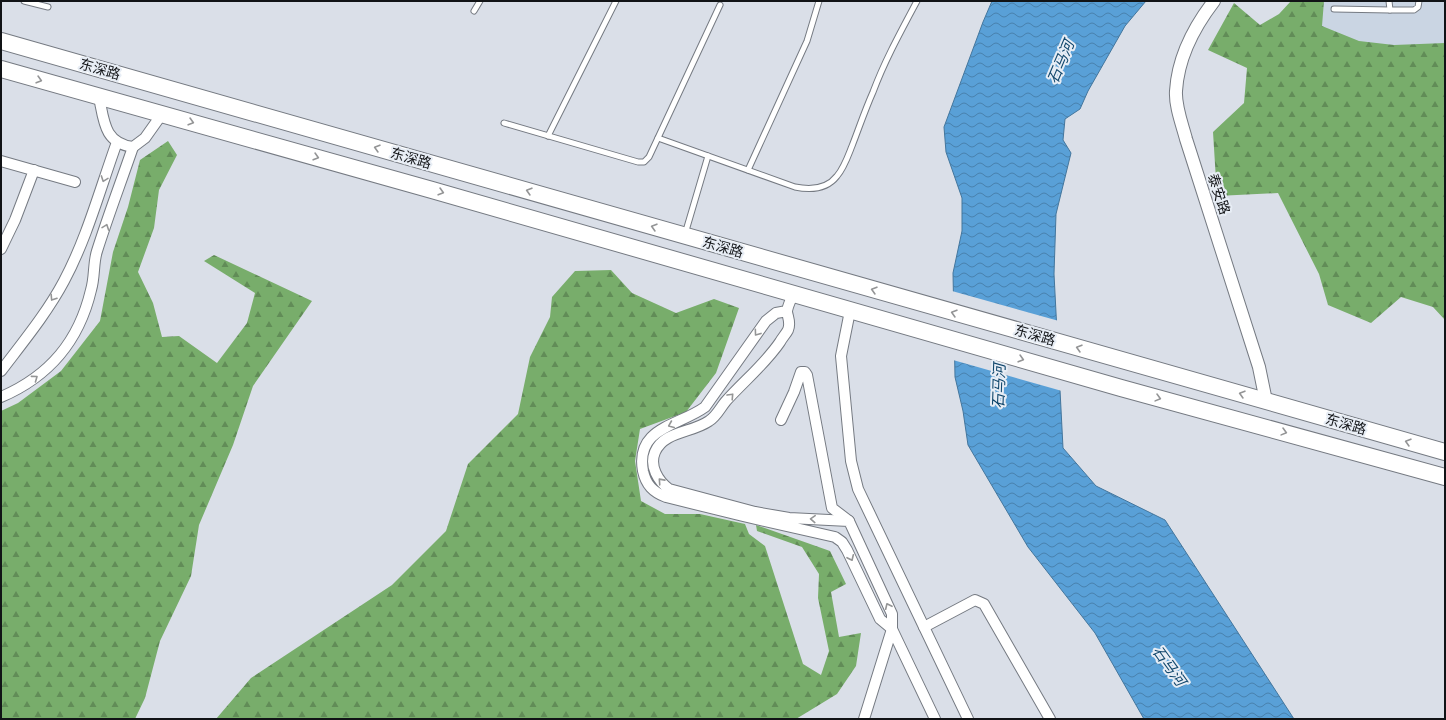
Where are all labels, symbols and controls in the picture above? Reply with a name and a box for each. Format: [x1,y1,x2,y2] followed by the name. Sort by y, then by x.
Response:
[1044,35,1079,86] water label: 石马河
[78,56,122,82] street label: 东深路
[35,75,42,84] one-way arrow
[187,117,194,126] one-way arrow
[374,144,381,153] one-way arrow
[389,145,433,171] street label: 东深路
[312,152,319,161] one-way arrow
[1205,172,1233,216] street label: 泰安路
[100,176,108,183] one-way arrow
[437,187,444,196] one-way arrow
[526,188,533,196] one-way arrow
[101,223,109,230] one-way arrow
[651,223,658,232] one-way arrow
[701,234,745,260] street label: 东深路
[870,286,877,295] one-way arrow
[50,294,57,301] one-way arrow
[951,309,958,318] one-way arrow
[1013,322,1057,348] street label: 东深路
[754,329,762,336] one-way arrow
[1076,344,1083,353] one-way arrow
[1017,354,1024,363] one-way arrow
[989,360,1009,409] water label: 石马河
[31,375,38,383] one-way arrow
[1239,390,1246,399] one-way arrow
[726,393,734,401] one-way arrow
[1155,393,1162,402] one-way arrow
[1324,411,1368,437] street label: 东深路
[667,420,675,428] one-way arrow
[1280,428,1287,436] one-way arrow
[1404,438,1411,447] one-way arrow
[659,479,666,486] one-way arrow
[810,514,816,523] one-way arrow
[846,554,854,562] one-way arrow
[885,603,893,610] one-way arrow
[1148,643,1191,692] water label: 石马河

